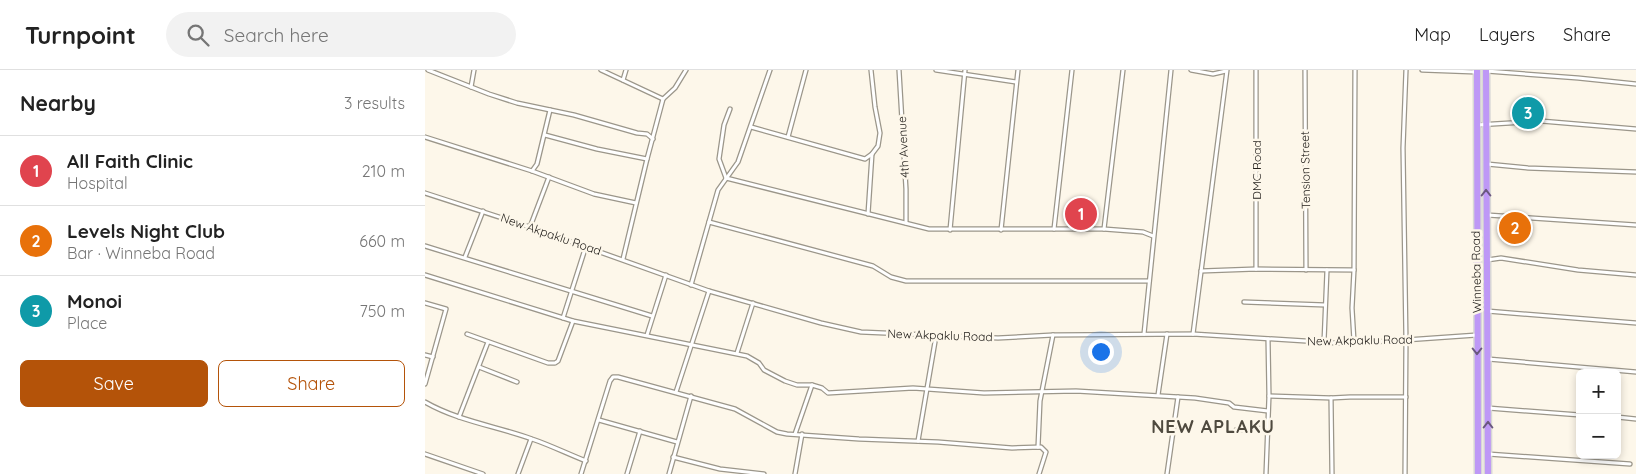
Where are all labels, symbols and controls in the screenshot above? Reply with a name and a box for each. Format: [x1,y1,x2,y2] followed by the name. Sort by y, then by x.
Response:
[166,12,516,57] search box
[25,20,136,50] text: Turnpoint
[184,21,212,49] icon: search
[224,23,329,47] text: Search here
[1414,23,1451,46] text: Map
[1479,23,1535,46] text: Layers
[1563,23,1611,46] text: Share
[20,90,96,116] text: Nearby
[344,93,405,113] text: 3 results
[1512,94,1544,132] pin: 3
[894,116,912,178] street label: 4th Avenue
[1297,131,1313,209] street label: Tension Street
[1249,140,1264,200] street label: DMC Road
[67,149,193,173] text: All Faith Clinic
[33,161,39,181] text: 1
[362,161,405,181] text: 210 m
[67,173,128,193] text: Hospital
[1481,189,1491,196] one-way arrow
[1065,195,1097,233] pin: 1
[1499,209,1531,247] pin: 2
[499,210,603,258] street label: New Akpaklu Road
[67,219,225,243] text: Levels Night Club
[31,231,41,251] text: 2
[359,231,405,251] text: 660 m
[1468,231,1484,313] street label: Winneba Road
[67,243,215,263] text: Bar · Winneba Road
[67,289,122,313] text: Monoi
[32,301,40,321] text: 3
[360,301,405,321] text: 750 m
[67,313,107,333] text: Place
[887,326,993,344] street label: New Akpaklu Road
[1307,332,1413,348] street label: New Akpaklu Road
[1088,339,1114,365] your location
[1472,348,1482,356] one-way arrow
[20,360,208,407] button: Save
[218,360,405,407] button: Share
[1576,369,1621,459] map controls
[1576,369,1621,414] button: +
[1576,414,1621,459] button: −
[1151,415,1275,438] district label: NEW APLAKU
[1483,421,1493,429] one-way arrow

